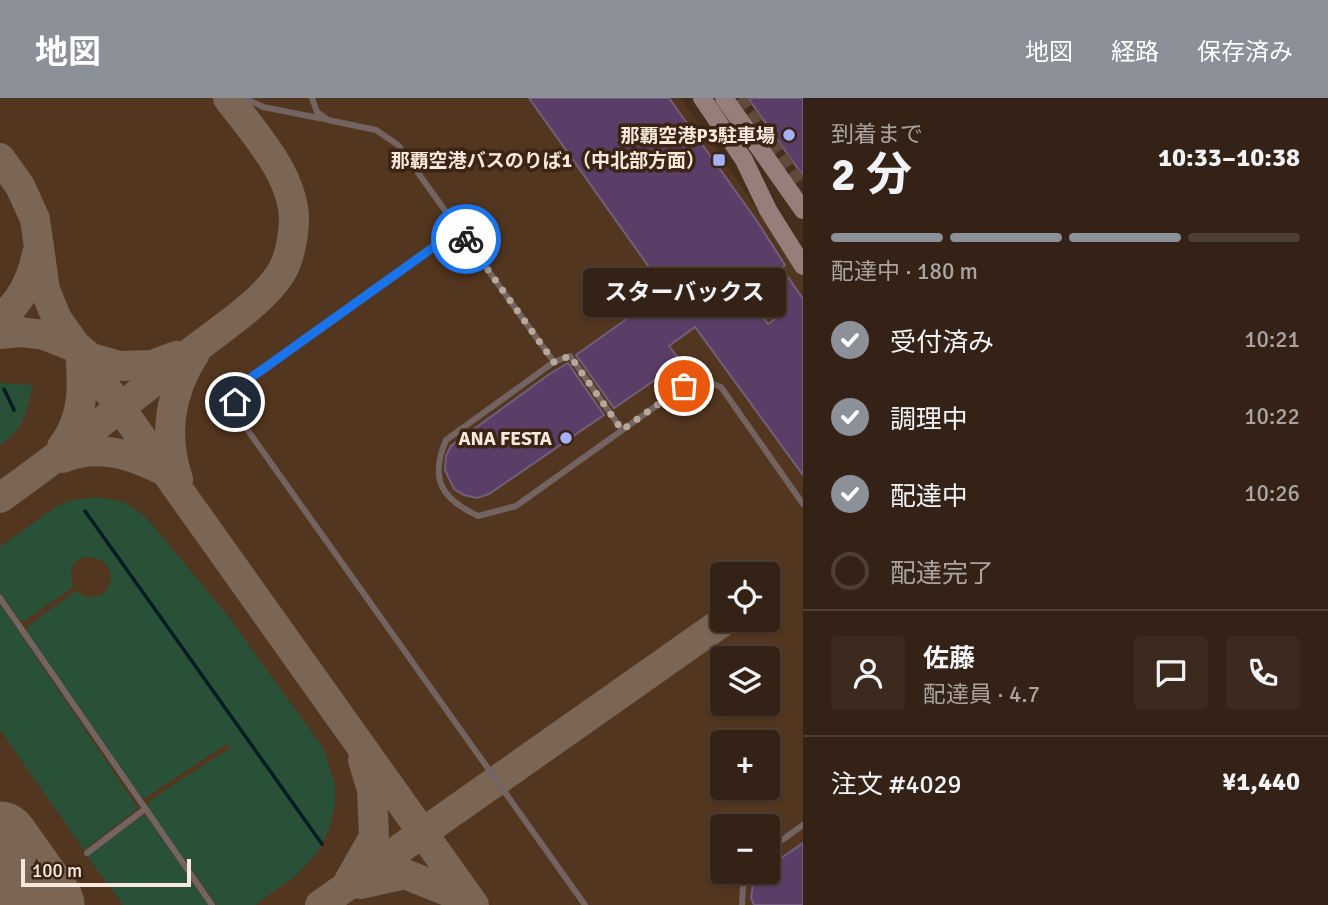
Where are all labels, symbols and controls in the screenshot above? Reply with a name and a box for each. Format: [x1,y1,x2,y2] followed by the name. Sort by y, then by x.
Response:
[35,32,101,73] text: 地図
[1025,37,1073,67] text: 地図
[1111,37,1159,67] text: 経路
[1197,37,1293,67] text: 保存済み
[831,120,923,149] text: 到着まで
[621,124,775,148] place label: 那覇空港P3駐車場
[781,127,797,143] marker: 那覇空港P3駐車場
[1158,142,1300,174] text: 10:33–10:38
[831,147,912,203] text: 2 分
[391,149,705,173] place label: 那覇空港バスのりば1（中北部方面）
[711,152,727,168] marker: 那覇空港バスのりば1（中北部方面）
[431,204,501,274] courier
[447,220,485,258] icon: bike
[831,257,978,286] text: 配達中 · 180 m
[582,267,786,316] callout: スターバックス
[604,278,765,307] text: スターバックス
[831,321,869,359] icon: check
[1244,325,1300,354] text: 10:21
[890,327,994,359] text: 受付済み
[654,356,714,416] pin
[665,367,703,405] icon: bag
[205,372,265,432] pin
[216,383,254,421] icon: home
[831,398,869,436] icon: check
[1244,402,1300,431] text: 10:22
[890,404,968,436] text: 調理中
[458,427,552,451] place label: ANA FESTA
[558,430,574,446] marker: ANA FESTA
[831,475,869,513] icon: check
[1244,479,1300,508] text: 10:26
[890,481,968,513] text: 配達中
[890,558,994,590] text: 配達完了
[710,562,780,884] map controls
[710,562,780,632] button: locate
[831,636,905,710] button: person
[1134,636,1208,710] button: chat
[1226,636,1300,710] button: phone
[923,643,975,675] text: 佐藤
[710,646,780,716] button: layers
[923,680,1040,709] text: 配達員 · 4.7
[710,730,780,800] button: +
[1222,766,1300,798] text: ¥1,440
[831,769,962,801] text: 注文 #4029
[710,814,780,884] button: −
[21,856,191,888] scale bar
[32,859,82,883] text: 100 m

